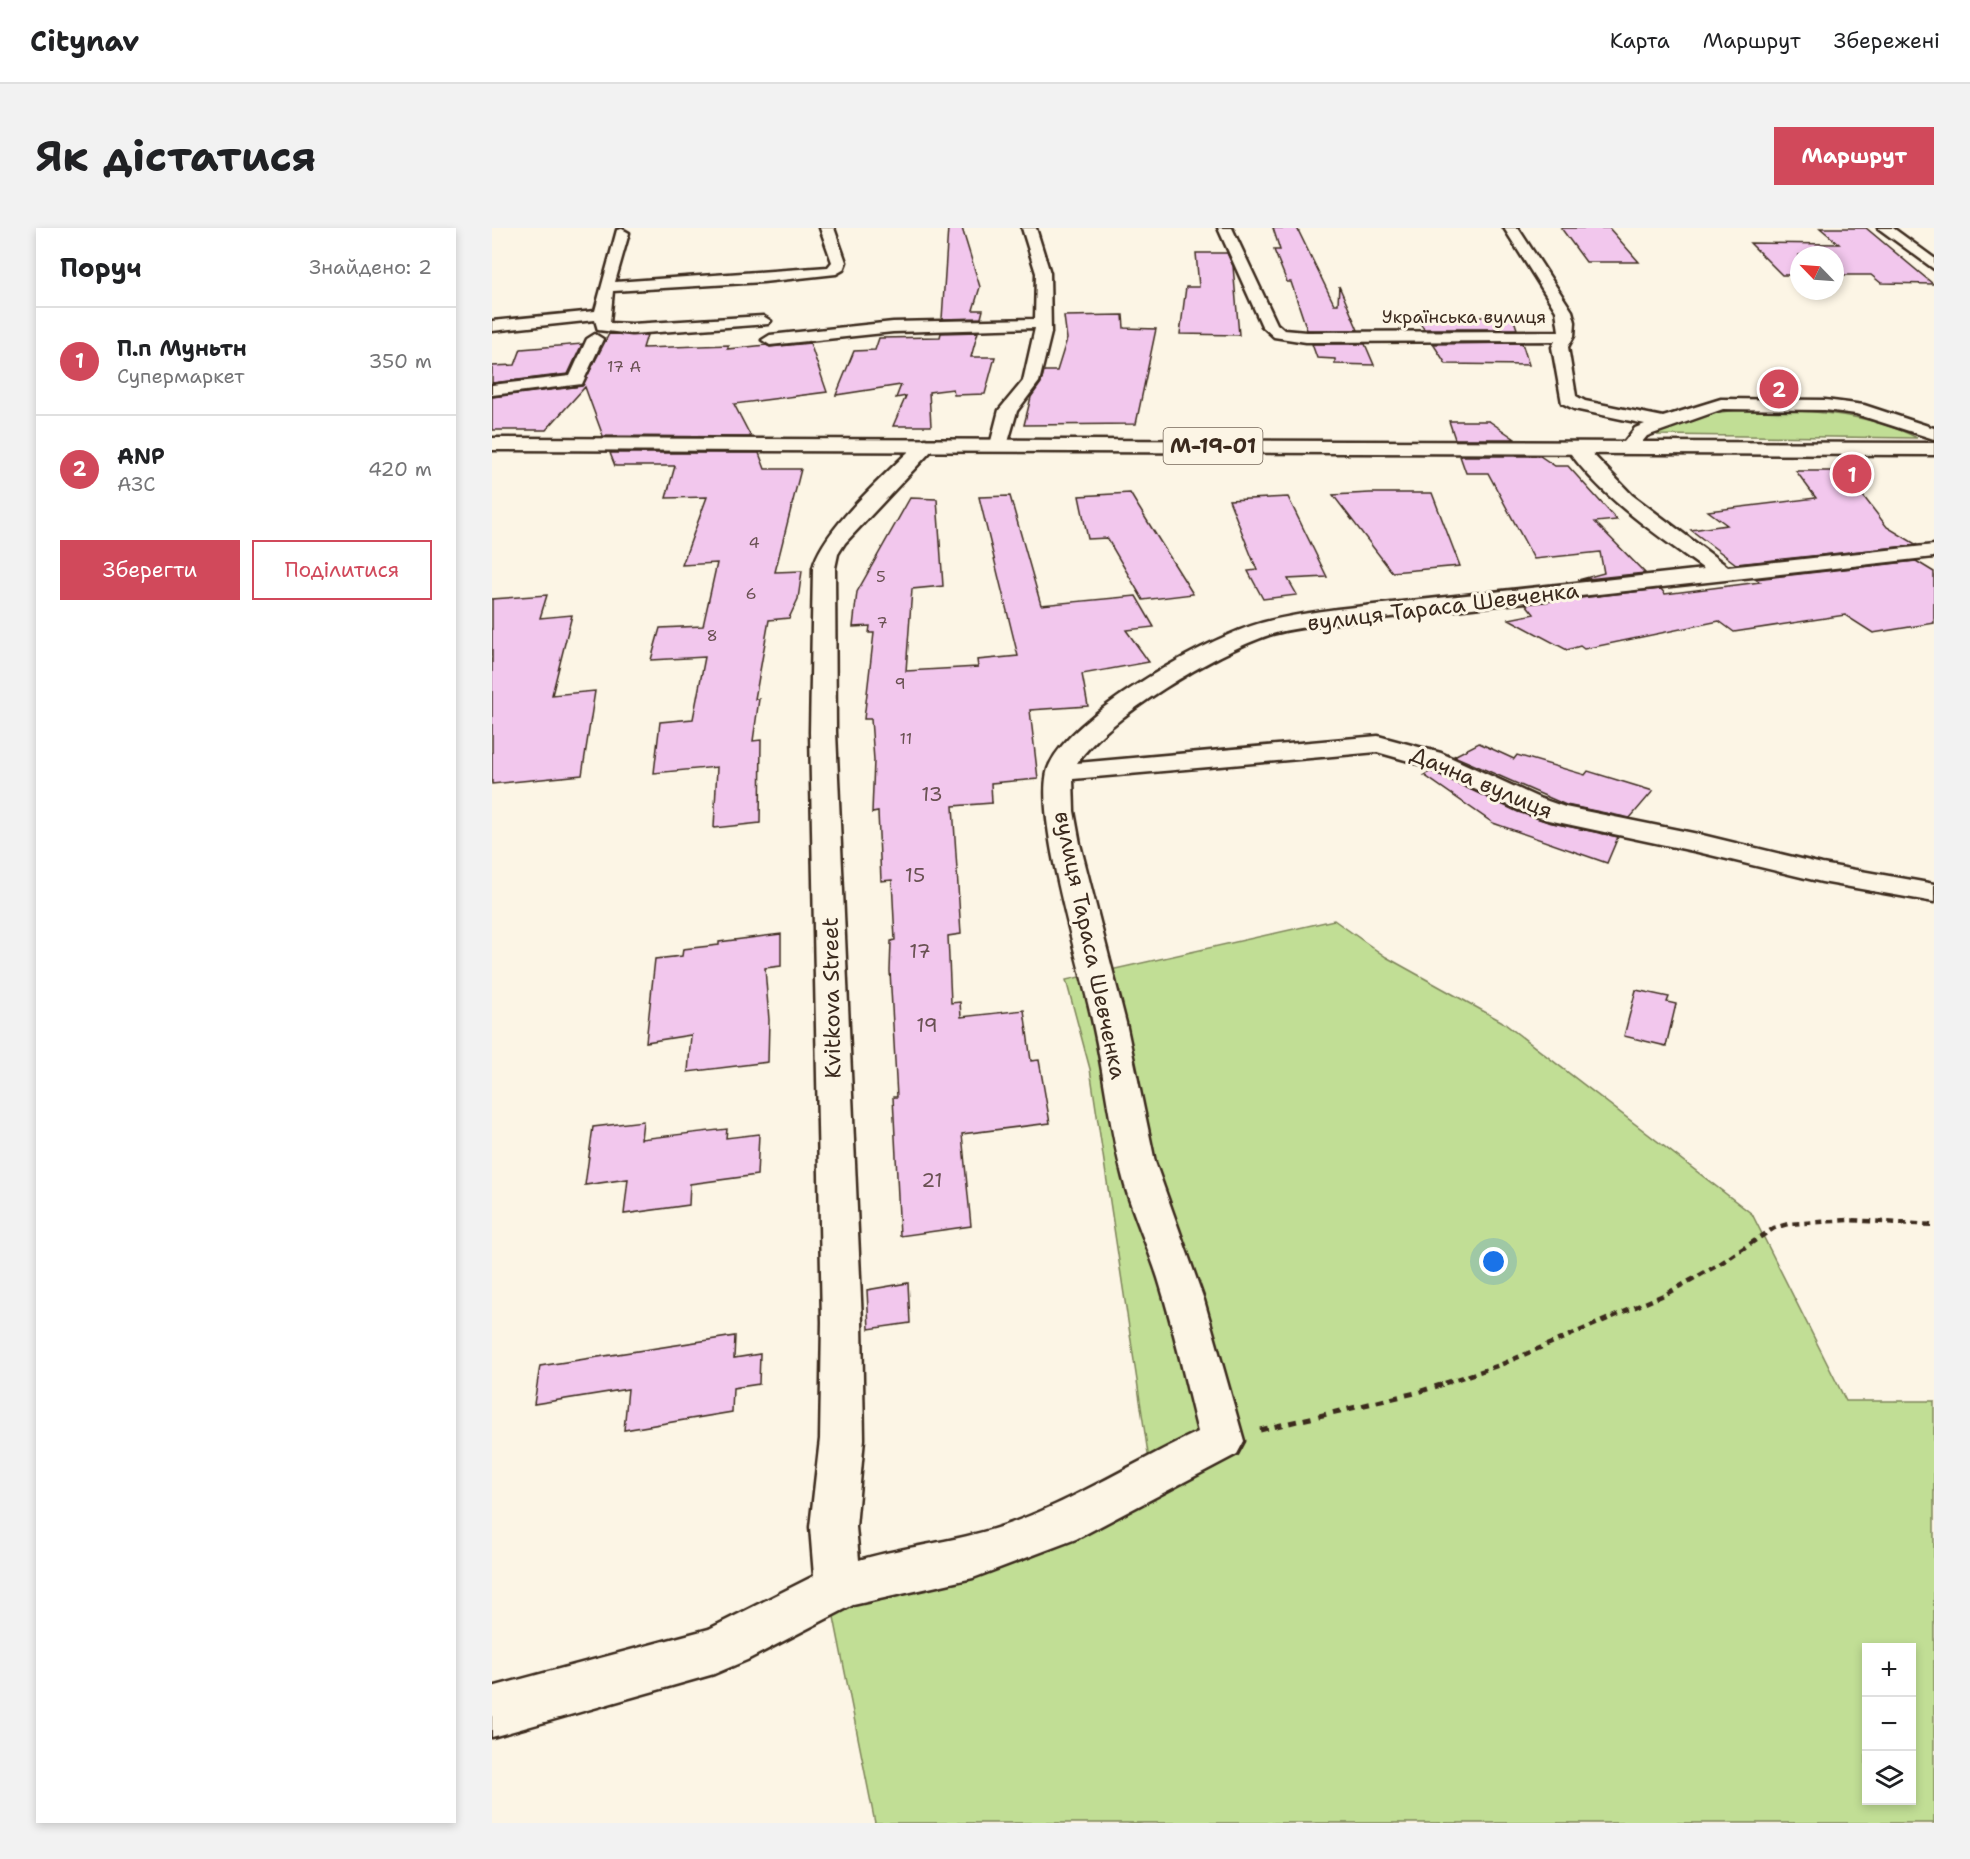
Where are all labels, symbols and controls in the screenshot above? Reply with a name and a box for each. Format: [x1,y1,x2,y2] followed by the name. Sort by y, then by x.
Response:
[30,22,139,60] text: Citynav
[1610,27,1670,55] text: Карта
[1703,27,1801,55] text: Маршрут
[1834,27,1940,55] text: Збережені
[1774,127,1934,185] button: Маршрут
[36,128,316,184] text: Як дістатися
[1790,246,1844,300] north arrow
[60,250,142,285] text: Поруч
[309,254,432,280] text: Знайдено: 2
[1382,305,1546,329] street label: Українська вулиця
[117,334,247,363] text: П.п Муньтн
[75,348,84,374] text: 1
[368,348,432,374] text: 350 m
[607,356,641,377] house number: 17 А
[117,363,244,389] text: Супермаркет
[1760,366,1798,412] pin: 2
[1164,428,1263,464] road number: М-19-01
[117,442,165,471] text: ANP
[1832,452,1872,496] pin: 1
[73,456,87,482] text: 2
[368,456,432,482] text: 420 m
[117,471,155,497] text: АЗС
[748,532,760,553] house number: 4
[60,540,240,600] button: Зберегти
[252,540,432,600] button: Поділитися
[876,566,886,587] house number: 5
[1306,575,1581,638] street label: вулиця Тараса Шевченка
[745,583,757,604] house number: 6
[876,612,888,633] house number: 7
[706,625,718,646] house number: 8
[894,673,906,694] house number: 9
[900,728,912,749] house number: 11
[1406,739,1557,825] street label: Дачна вулиця
[921,781,943,807] house number: 13
[1048,808,1133,1082] street label: вулиця Тараса Шевченка
[905,862,925,888] house number: 15
[816,917,847,1079] street label: Kvitkova Street
[909,938,931,964] house number: 17
[916,1012,938,1038] house number: 19
[921,1167,943,1193] house number: 21
[1479,1247,1508,1276] your location
[1862,1643,1916,1805] map controls
[1862,1643,1916,1697] button: +
[1862,1697,1916,1751] button: −
[1862,1751,1916,1805] button: layers

